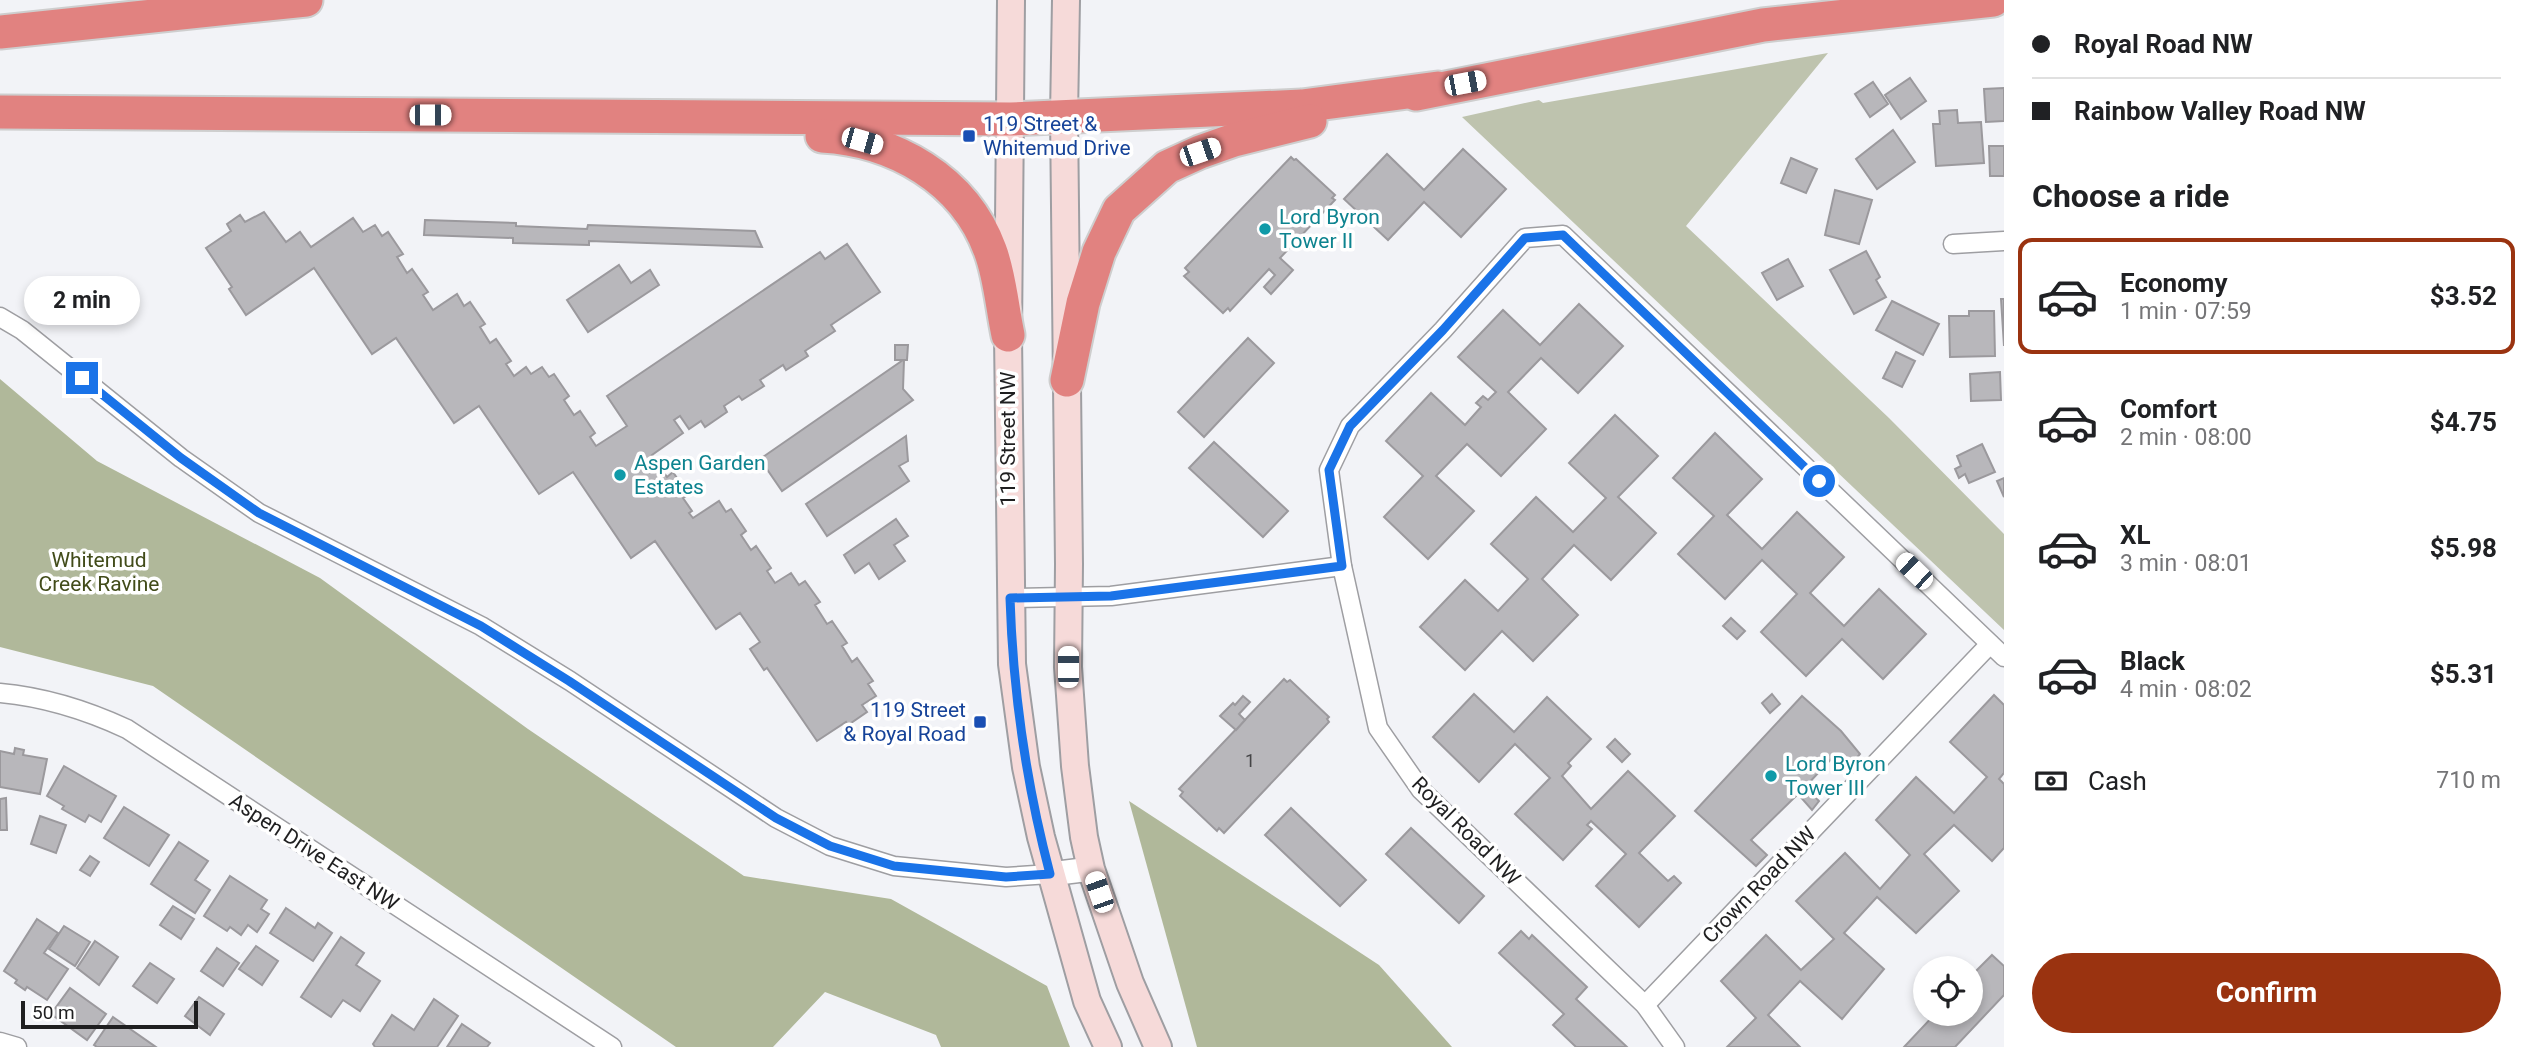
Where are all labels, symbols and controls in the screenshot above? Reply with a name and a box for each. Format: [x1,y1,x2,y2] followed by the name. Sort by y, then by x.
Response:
[2074,29,2253,59] text: Royal Road NW
[1443,69,1488,97] car
[2074,96,2366,126] text: Rainbow Valley Road NW
[410,105,452,126] car
[983,112,1131,160] place label: 119 Street & Whitemud Drive
[839,125,886,157] car
[961,128,977,144] marker: 119 Street & Whitemud Drive
[1177,135,1224,169] car
[2032,177,2229,215] text: Choose a ride
[1279,205,1380,253] place label: Lord Byron Tower II
[1257,221,1273,237] marker: Lord Byron Tower II
[2036,265,2099,328] icon: car
[2120,268,2227,298] text: Economy
[24,276,140,326] callout: 2 min
[2430,281,2497,311] text: $3.52
[53,287,111,314] text: 2 min
[2120,298,2252,325] text: 1 min · 07:59
[66,362,98,394] route end
[996,371,1020,506] street label: 119 Street NW
[2036,391,2099,454] icon: car
[2120,394,2217,424] text: Comfort
[2430,407,2497,437] text: $4.75
[2120,424,2252,451] text: 2 min · 08:00
[634,451,766,499] place label: Aspen Garden Estates
[1803,465,1835,497] route start
[612,467,628,483] marker: Aspen Garden Estates
[2036,517,2099,580] icon: car
[2120,520,2151,550] text: XL
[2430,533,2497,563] text: $5.98
[39,548,159,596] park label: Whitemud Creek Ravine
[1892,549,1937,593] car
[2120,550,2252,577] text: 3 min · 08:01
[2036,643,2099,706] icon: car
[1058,646,1079,688] car
[2120,646,2185,676] text: Black
[2430,659,2497,689] text: $5.31
[2120,676,2252,703] text: 4 min · 08:02
[843,698,966,746] place label: 119 Street & Royal Road
[972,714,988,730] marker: 119 Street & Royal Road
[1245,750,1255,771] house number: 1
[1785,752,1886,800] place label: Lord Byron Tower III
[2032,762,2070,800] icon: cash
[2088,766,2147,796] text: Cash
[2436,767,2501,794] text: 710 m
[1763,768,1779,784] marker: Lord Byron Tower III
[1407,772,1525,890] street label: Royal Road NW
[225,788,403,916] street label: Aspen Drive East NW
[1698,822,1821,948] street label: Crown Road NW
[1083,869,1116,915] car
[2032,953,2501,1033] button: Confirm
[1913,956,1983,1026] map controls
[1913,956,1983,1026] button: locate
[21,998,198,1030] scale bar
[32,1001,75,1024] text: 50 m

